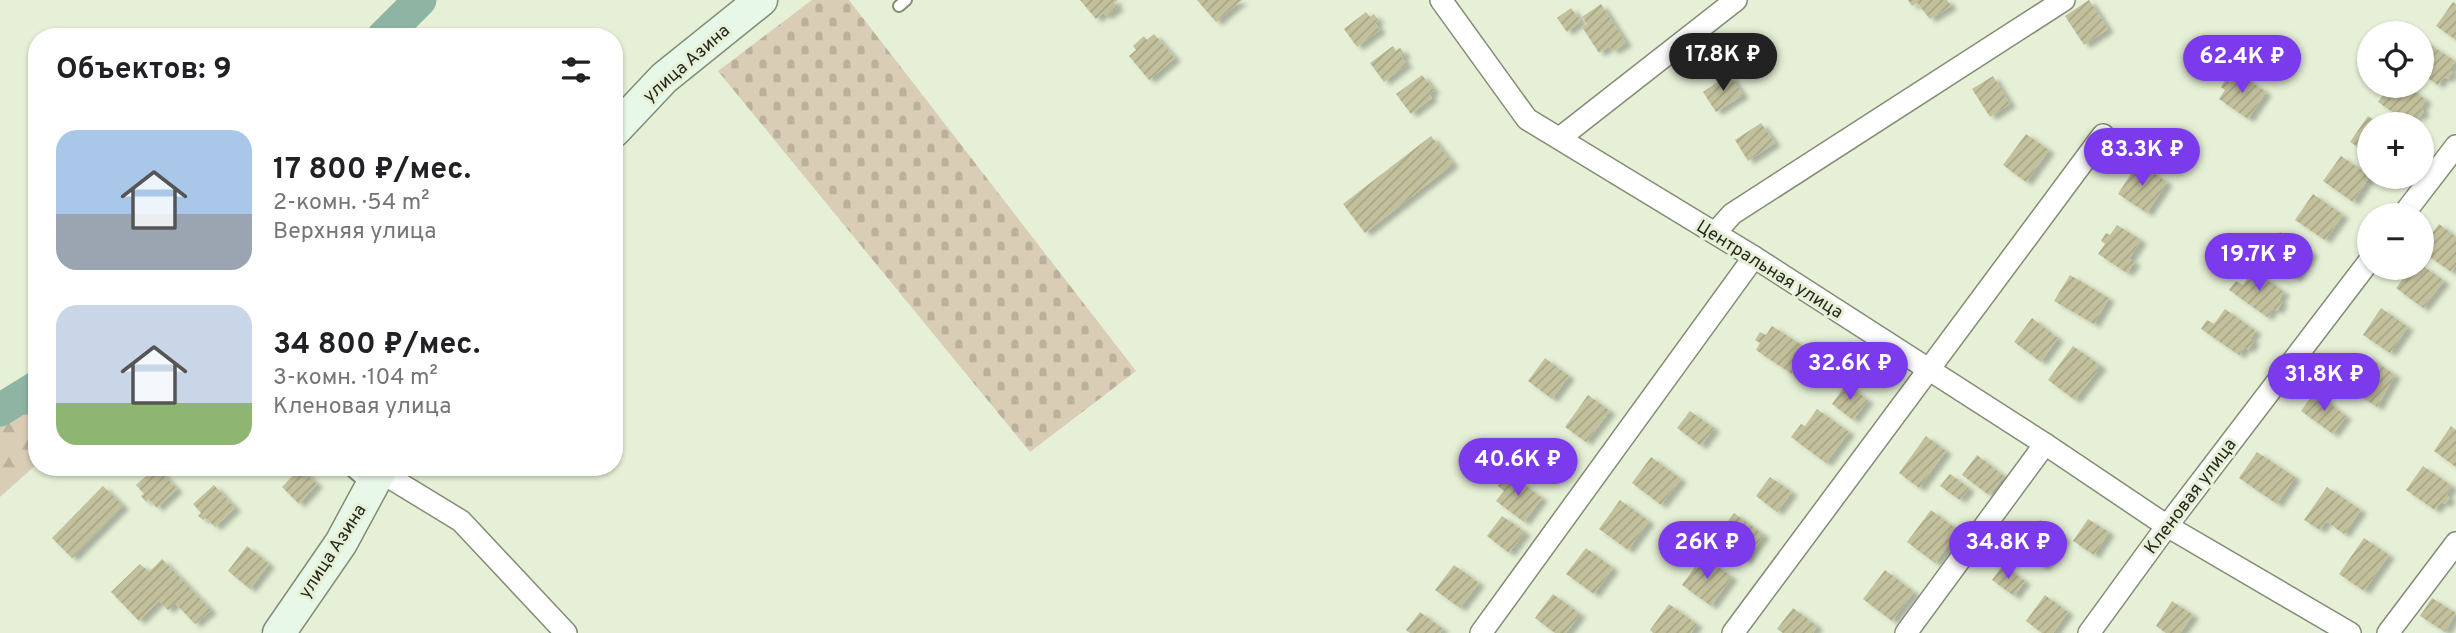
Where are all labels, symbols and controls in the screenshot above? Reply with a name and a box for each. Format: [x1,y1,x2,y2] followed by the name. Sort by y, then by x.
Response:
[639,20,735,108] street label: улица Азина
[2357,21,2434,280] map controls
[2357,21,2434,98] button: locate
[1658,34,1788,93] pin: 17.8K ₽
[2177,36,2307,95] pin: 62.4K ₽
[1685,41,1761,70] text: 17.8K ₽
[2199,43,2285,72] text: 62.4K ₽
[557,51,595,89] icon: filters
[56,52,232,89] text: Объектов: 9
[2357,112,2434,189] button: +
[2077,128,2207,188] pin: 83.3K ₽
[2100,136,2184,165] text: 83.3K ₽
[273,152,471,189] text: 17 800 ₽/мес.
[112,158,196,242] icon: home
[273,189,429,218] text: 2-комн. · 54 m²
[2357,203,2434,280] button: −
[1692,216,1847,325] street label: Центральная улица
[273,218,436,247] text: Верхняя улица
[2194,233,2324,293] pin: 19.7K ₽
[2221,241,2297,270] text: 19.7K ₽
[273,327,480,364] text: 34 800 ₽/мес.
[112,333,196,417] icon: home
[1785,342,1915,402] pin: 32.6K ₽
[1808,350,1892,379] text: 32.6K ₽
[2259,354,2389,413] pin: 31.8K ₽
[2284,361,2364,390] text: 31.8K ₽
[273,364,438,393] text: 3-комн. · 104 m²
[273,393,451,422] text: Кленовая улица
[2140,434,2242,560] street label: Кленовая улица
[1453,438,1583,498] pin: 40.6K ₽
[1475,446,1561,475] text: 40.6K ₽
[294,500,372,603] street label: улица Азина
[1658,522,1756,581] pin: 26K ₽
[1943,522,2073,581] pin: 34.8K ₽
[1674,529,1740,558] text: 26K ₽
[1965,529,2051,558] text: 34.8K ₽

